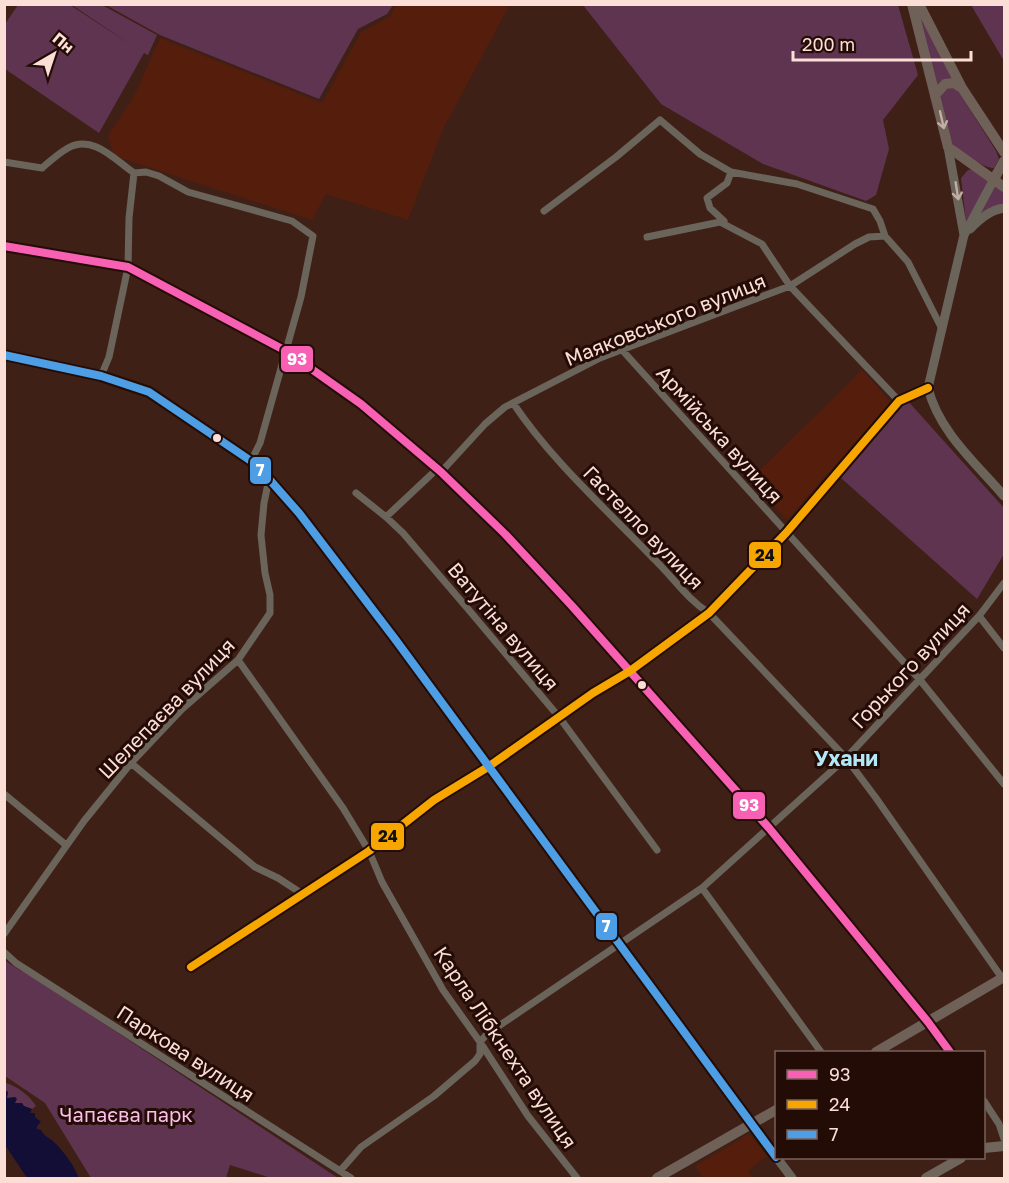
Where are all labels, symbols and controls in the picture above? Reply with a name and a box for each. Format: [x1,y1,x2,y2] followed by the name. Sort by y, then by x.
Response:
[24,24,84,84] north arrow
[793,24,972,62] scale bar
[49,28,78,57] text: Пн
[802,33,855,55] text: 200 m
[937,111,949,130] one-way arrow
[951,180,962,200] one-way arrow
[561,268,769,370] street label: Маяковського вулиця
[280,345,314,373] line badge: 93
[287,349,307,369] text: 93
[652,360,788,508] street label: Армійська вулиця
[211,432,223,444] unlabelled marker
[249,456,272,485] line badge: 7
[256,460,265,480] text: 7
[579,460,709,594] street label: Гастелло вулиця
[748,541,782,569] line badge: 24
[755,545,775,565] text: 24
[444,557,564,695] street label: Ватутіна вулиця
[846,597,974,733] street label: Горького вулиця
[93,633,239,783] street label: Шелепаєва вулиця
[636,679,648,691] unlabelled marker
[814,745,878,771] district label: Ухани
[732,791,766,820] line badge: 93
[739,795,759,815] text: 93
[370,822,405,851] line badge: 24
[378,826,398,846] text: 24
[595,912,618,941] line badge: 7
[602,916,611,936] text: 7
[430,942,582,1152] street label: Карла Лібкнехта вулиця
[113,1000,259,1106] street label: Паркова вулиця
[775,1051,985,1159] legend
[829,1063,850,1085] text: 93
[829,1093,850,1115] text: 24
[59,1102,193,1126] park label: Чапаєва парк
[829,1123,839,1145] text: 7

